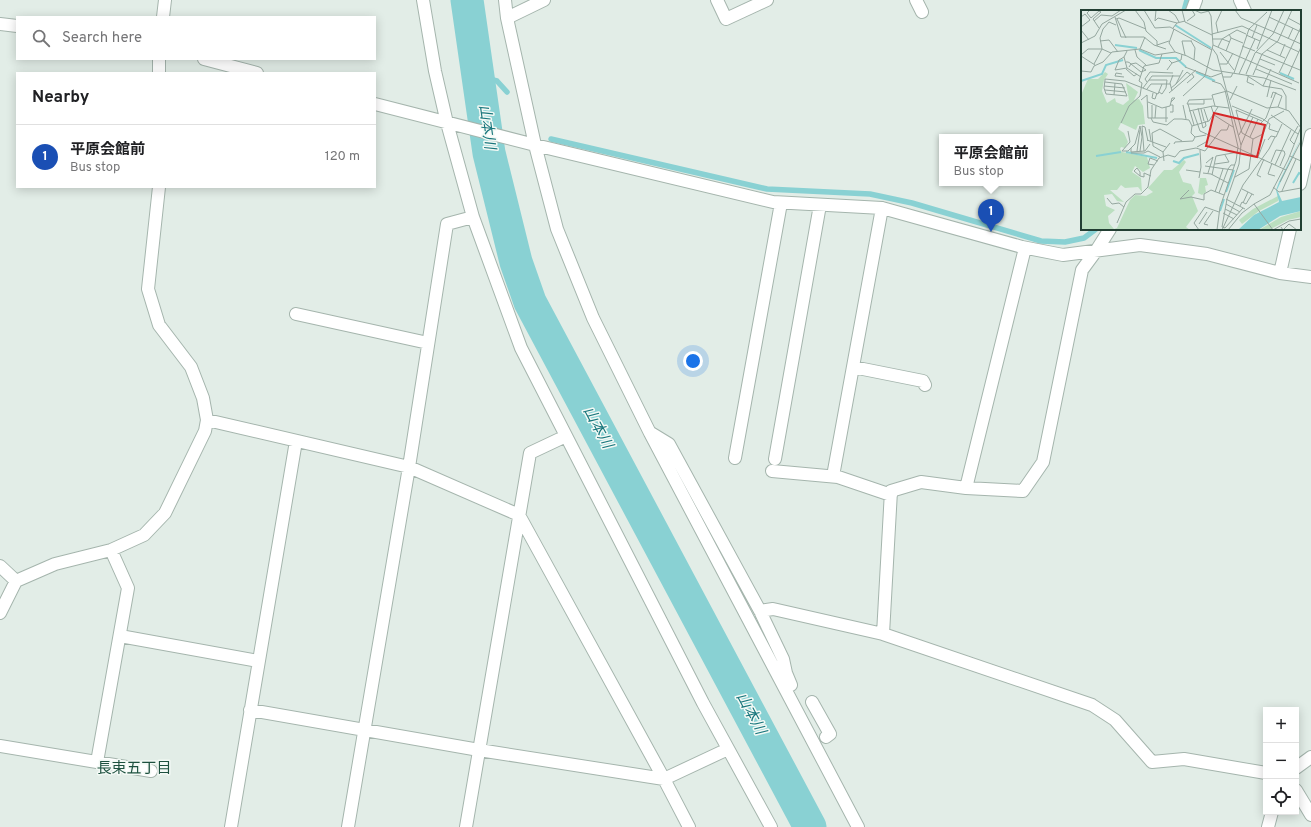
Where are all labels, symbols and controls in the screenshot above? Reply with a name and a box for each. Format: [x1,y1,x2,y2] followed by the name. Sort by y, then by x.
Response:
[1081,10,1301,230] inset map
[16,16,376,60] search box
[30,27,52,49] icon: search
[62,29,142,48] text: Search here
[32,87,89,109] text: Nearby
[473,103,499,153] water label: 山本川
[939,134,1043,186] popup
[70,141,145,160] text: 平原会館前
[953,145,1029,164] text: 平原会館前
[42,149,48,165] text: 1
[325,149,360,165] text: 120 m
[70,160,120,176] text: Bus stop
[953,164,1004,180] text: Bus stop
[978,199,1004,232] pin: 1
[683,351,703,371] your location
[578,404,617,454] water label: 山本川
[731,690,770,740] water label: 山本川
[1263,707,1299,815] map controls
[1263,707,1299,743] button: +
[1263,743,1299,779] button: −
[96,760,172,779] district label: 長束五丁目
[1263,779,1299,815] button: locate

